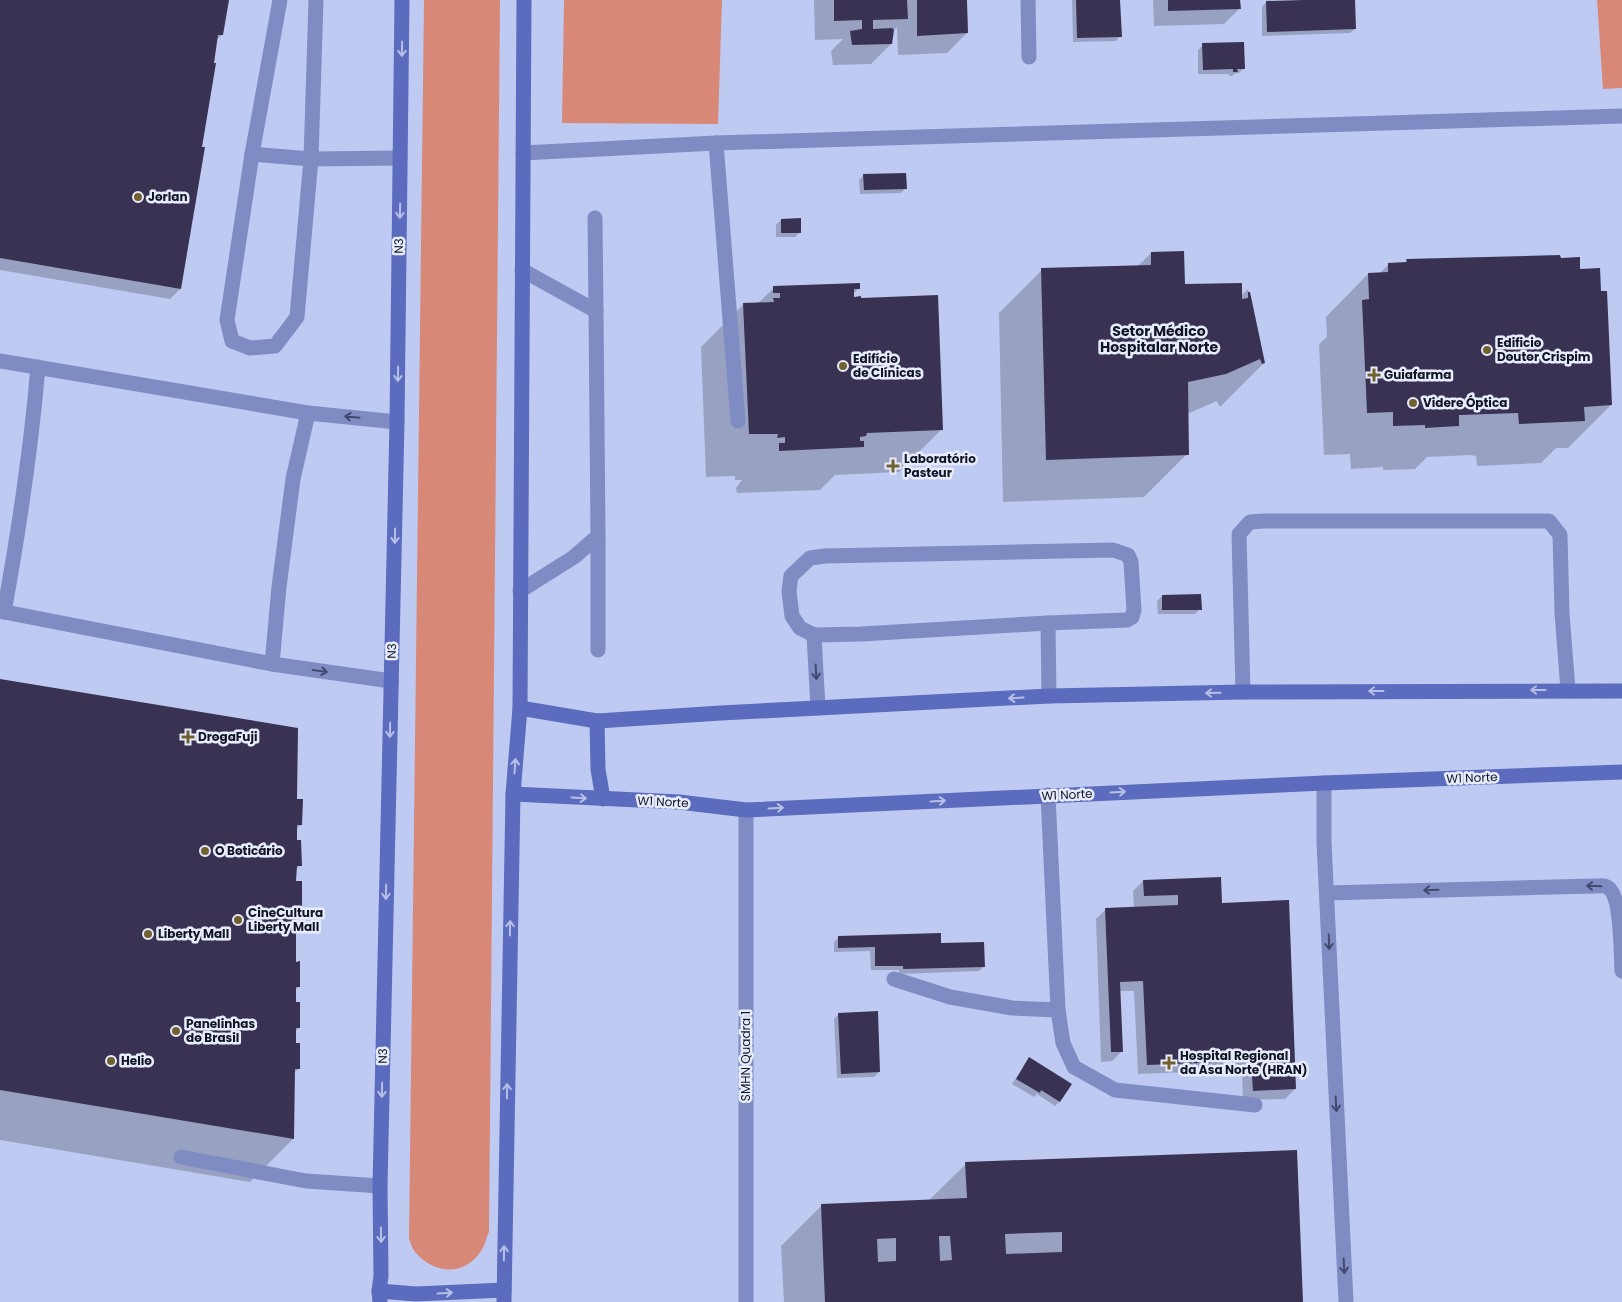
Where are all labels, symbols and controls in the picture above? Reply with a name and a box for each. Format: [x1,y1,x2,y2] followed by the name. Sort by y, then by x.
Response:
[397,40,407,56] one-way arrow
[148,188,188,205] place label: Jorlan
[132,191,144,203] marker: Jorlan
[395,202,405,219] one-way arrow
[390,238,407,254] street label: N3
[1100,321,1218,357] district label: Setor Médico Hospitalar Norte
[1497,334,1591,365] place label: Edificio Doutor Crispim
[1481,344,1493,356] marker: Edificio Doutor Crispim
[853,350,922,381] place label: Edifício de Clínicas
[837,360,849,372] marker: Edifício de Clínicas
[393,365,402,381] one-way arrow
[1384,366,1451,383] place label: Guiafarma
[1368,369,1380,381] marker: Guiafarma
[1423,394,1507,411] place label: Videre Óptica
[1407,397,1419,409] marker: Videre Óptica
[345,412,361,422] one-way arrow
[904,450,976,481] place label: Laboratório Pasteur
[886,459,900,473] marker: Laboratório Pasteur
[390,528,399,544] one-way arrow
[383,643,400,659] street label: N3
[812,663,821,679] one-way arrow
[312,666,328,676] one-way arrow
[1531,685,1547,695] one-way arrow
[1368,686,1384,696] one-way arrow
[1206,688,1222,698] one-way arrow
[1008,694,1024,703] one-way arrow
[385,722,395,738] one-way arrow
[198,728,258,745] place label: DrogaFuji
[182,731,194,743] marker: DrogaFuji
[510,758,520,774] one-way arrow
[1446,768,1498,787] street label: W1 Norte
[1041,785,1093,804] street label: W1 Norte
[1110,788,1126,797] one-way arrow
[637,792,689,811] street label: W1 Norte
[571,793,587,802] one-way arrow
[930,796,946,805] one-way arrow
[768,804,784,813] one-way arrow
[215,842,283,859] place label: O Boticário
[199,845,211,857] marker: O Boticário
[1586,881,1602,891] one-way arrow
[382,884,391,900] one-way arrow
[1424,885,1440,895] one-way arrow
[248,904,323,935] place label: CineCultura Liberty Mall
[232,914,244,926] marker: CineCultura Liberty Mall
[506,921,515,937] one-way arrow
[158,925,229,942] place label: Liberty Mall
[142,928,154,940] marker: Liberty Mall
[1324,934,1334,950] one-way arrow
[737,1011,754,1101] street label: SMHN Quadra 1
[186,1015,256,1046] place label: Panelinhas do Brasil
[170,1025,182,1037] marker: Panelinhas do Brasil
[1180,1047,1308,1078] place label: Hospital Regional da Asa Norte (HRAN)
[374,1048,391,1064] street label: N3
[121,1052,152,1069] place label: Helio
[105,1055,117,1067] marker: Helio
[1162,1056,1176,1070] marker: Hospital Regional da Asa Norte (HRAN)
[377,1081,387,1097] one-way arrow
[503,1083,512,1099] one-way arrow
[1331,1096,1341,1112] one-way arrow
[376,1226,385,1242] one-way arrow
[499,1246,509,1262] one-way arrow
[1340,1258,1349,1274] one-way arrow
[437,1288,453,1297] one-way arrow

